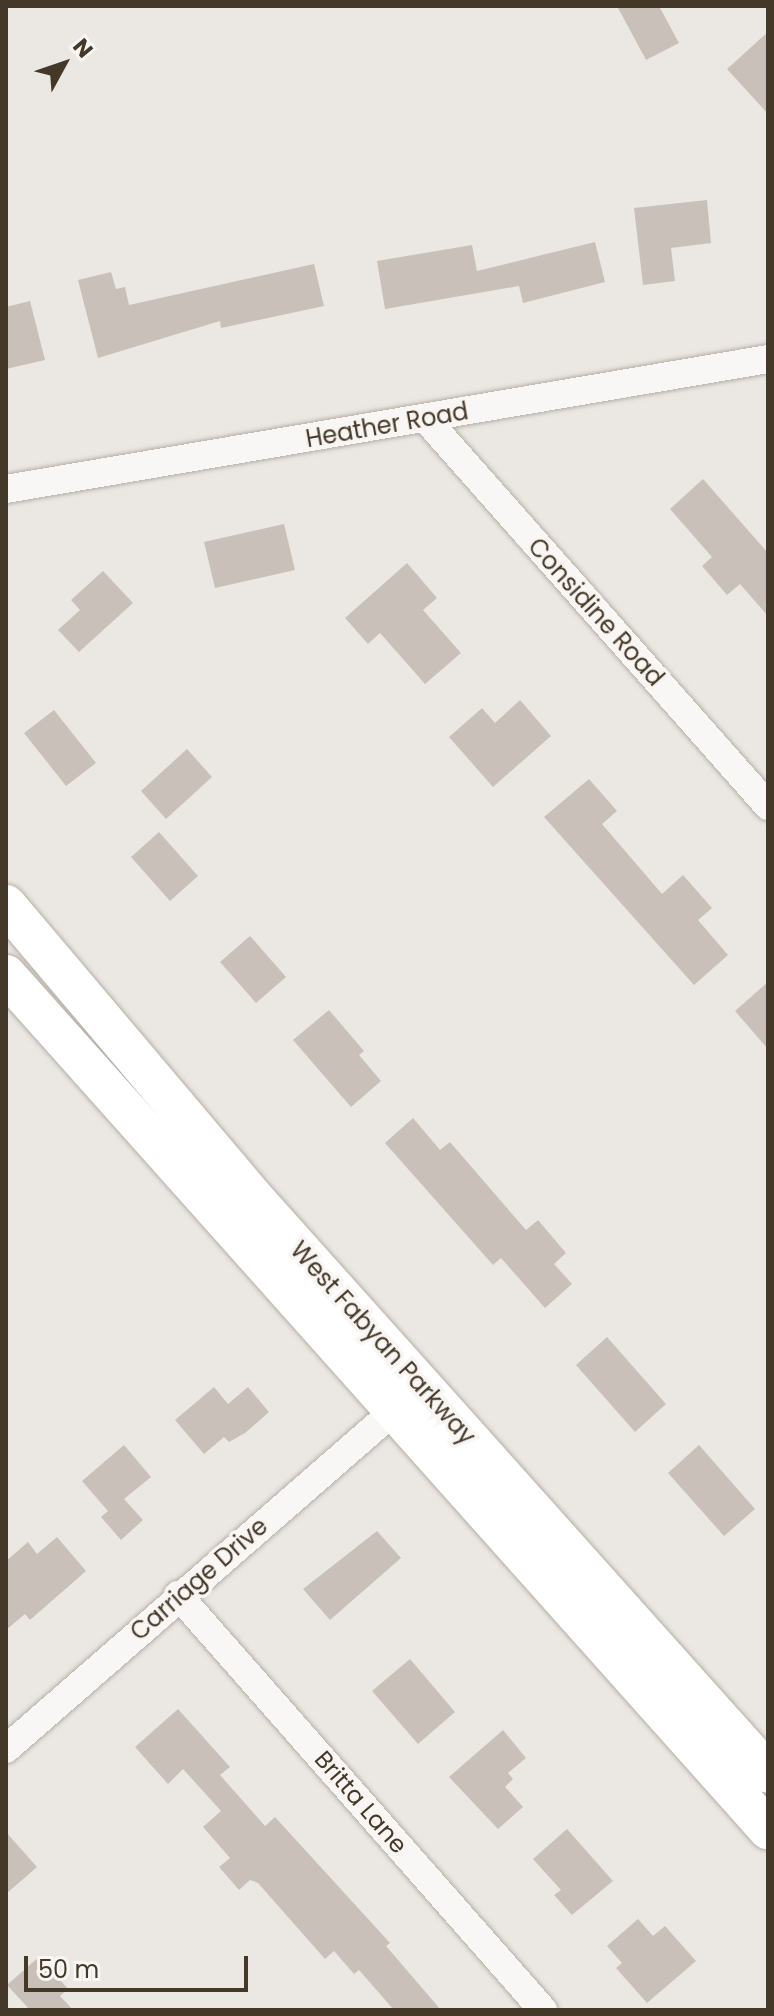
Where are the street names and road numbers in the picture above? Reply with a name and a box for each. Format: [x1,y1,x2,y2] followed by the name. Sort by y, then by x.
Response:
[304,397,470,453] street label: Heather Road
[522,532,670,692] street label: Considine Road
[284,1236,482,1450] street label: West Fabyan Parkway
[124,1512,274,1646] street label: Carriage Drive
[309,1745,413,1859] street label: Britta Lane

